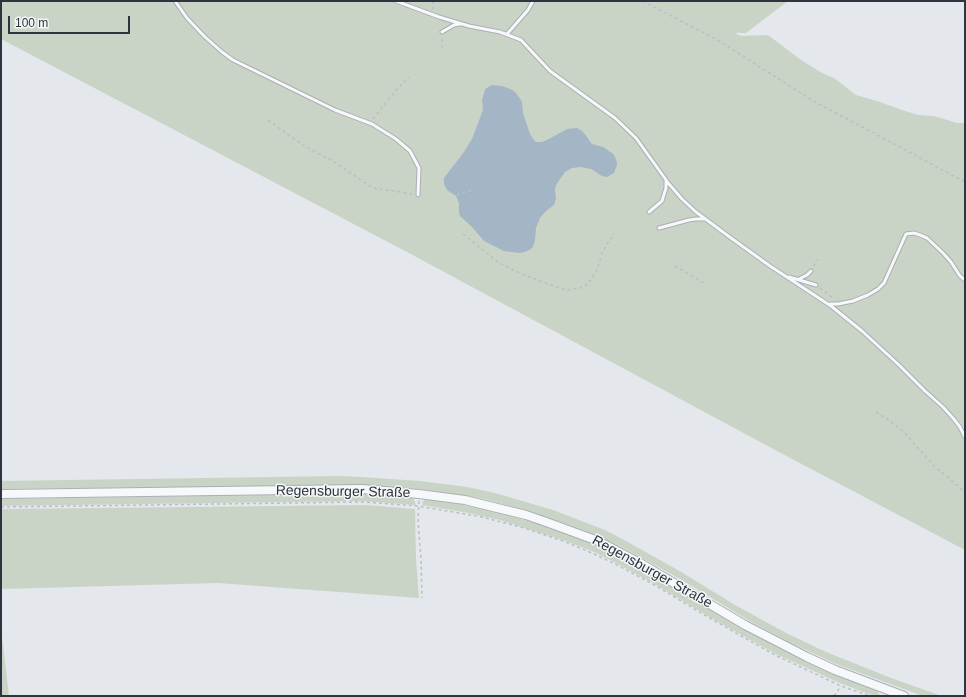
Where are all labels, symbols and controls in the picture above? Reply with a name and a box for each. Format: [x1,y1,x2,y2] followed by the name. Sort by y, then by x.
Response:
[10,8,132,34] scale bar
[15,16,48,30] text: 100 m
[276,482,410,502] street label: Regensburger Straße
[589,532,715,612] street label: Regensburger Straße

